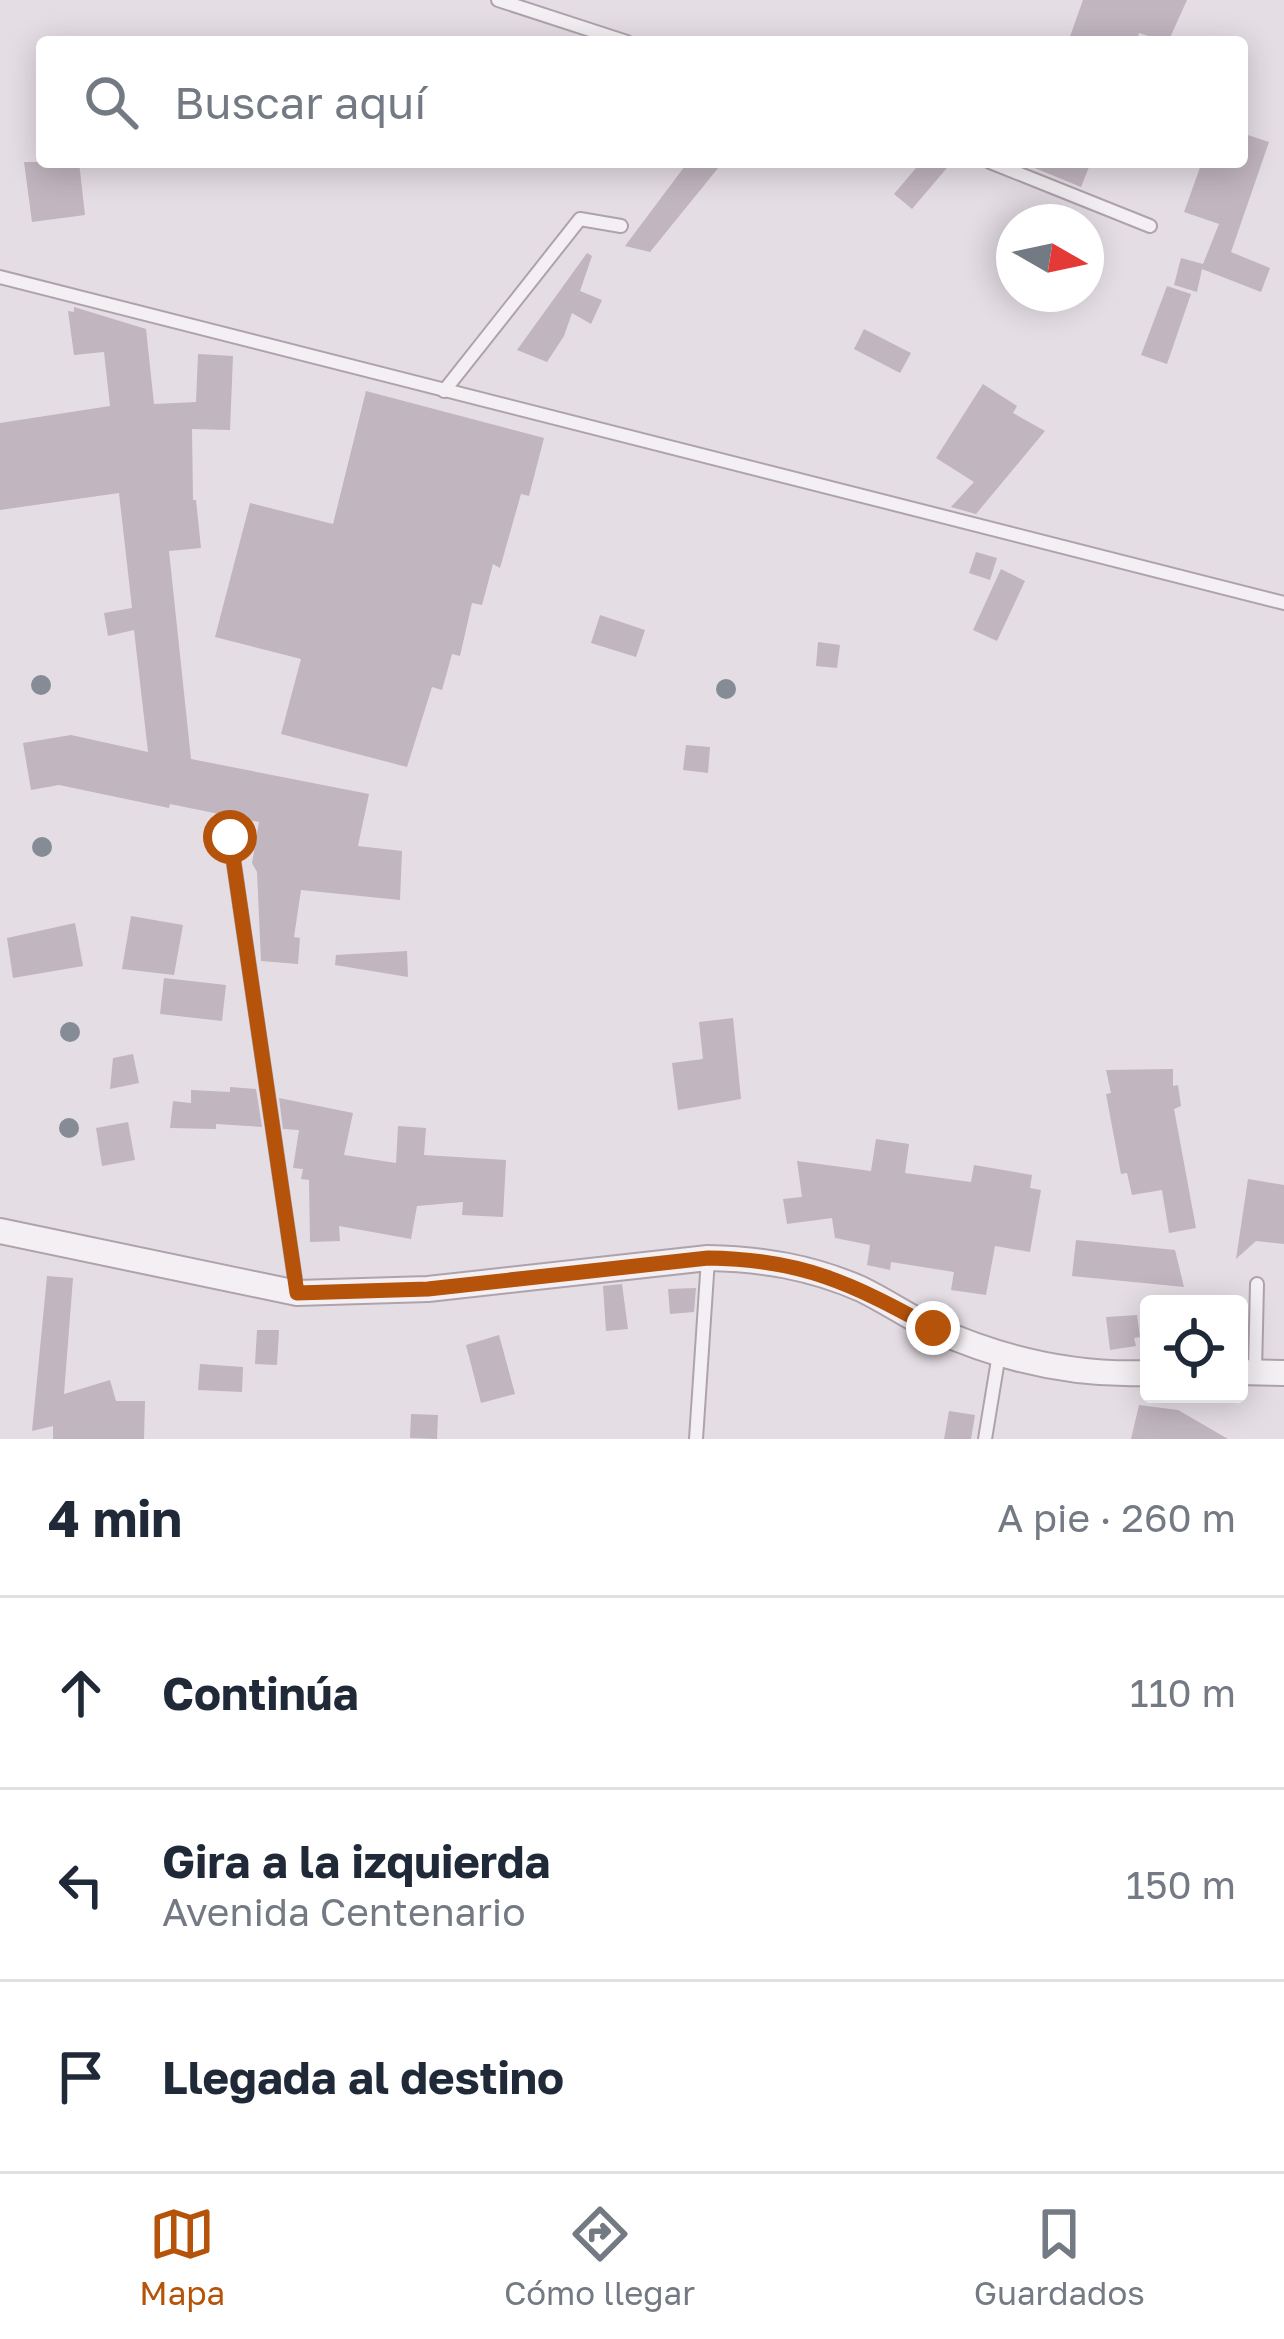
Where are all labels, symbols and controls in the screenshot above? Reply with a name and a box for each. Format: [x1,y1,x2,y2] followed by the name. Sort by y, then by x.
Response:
[36,36,1248,168] search box
[78,69,144,135] icon: search
[174,75,426,129] text: Buscar aquí
[996,204,1104,312] north arrow
[203,810,257,864] route start
[1140,1295,1248,1403] map controls
[1140,1295,1248,1403] button: locate
[906,1301,960,1355] route end
[48,1487,182,1548] text: 4 min
[997,1494,1236,1541] text: A pie · 260 m
[48,1660,114,1726] icon: ahead
[162,1666,359,1720] text: Continúa
[1130,1669,1236,1716] text: 110 m
[162,1834,550,1888] text: Gira a la izquierda
[48,1852,114,1918] icon: left
[1126,1861,1236,1908] text: 150 m
[162,1888,526,1935] text: Avenida Centenario
[48,2044,114,2110] icon: arrive
[162,2050,564,2104] text: Llegada al destino
[139,2201,225,2312] tab: Mapa
[504,2201,695,2312] tab: Cómo llegar
[974,2201,1145,2312] tab: Guardados

